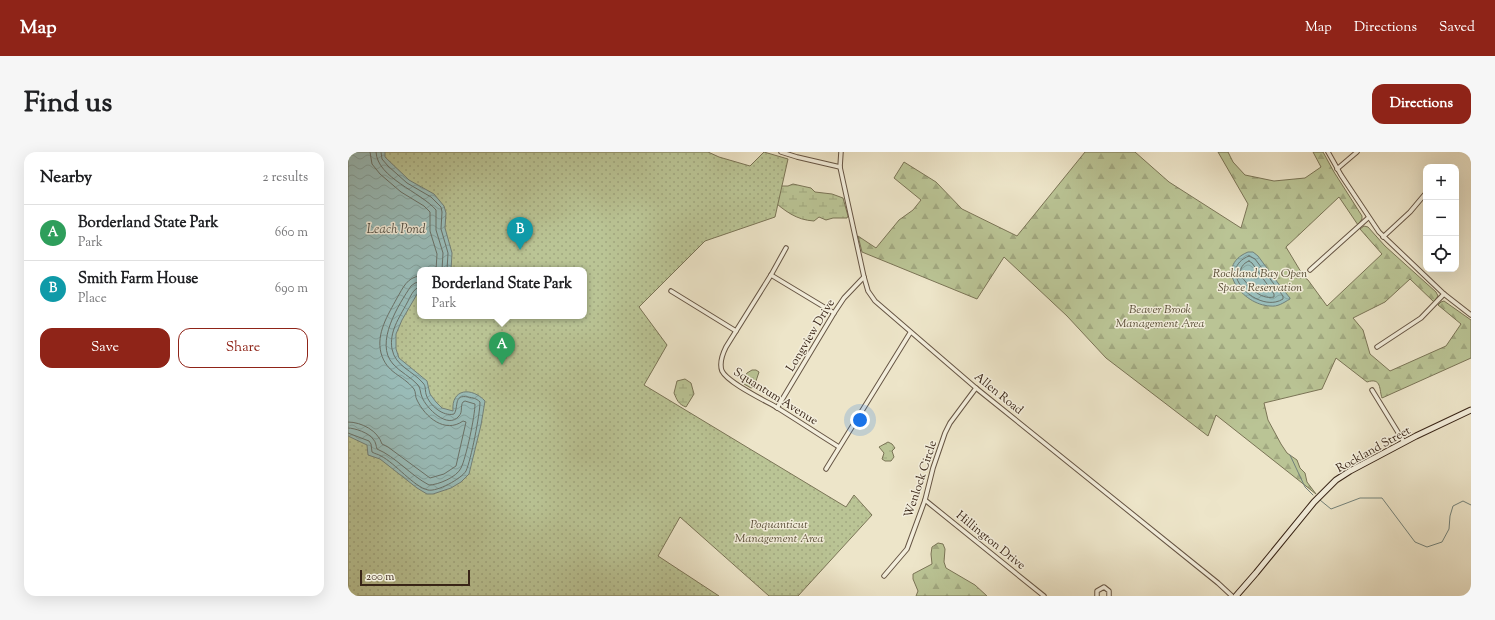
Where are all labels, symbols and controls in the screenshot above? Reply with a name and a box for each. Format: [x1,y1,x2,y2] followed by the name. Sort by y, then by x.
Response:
[20,15,57,42] text: Map
[1305,18,1332,38] text: Map
[1354,18,1417,38] text: Directions
[1439,18,1475,38] text: Saved
[24,84,112,124] text: Find us
[1372,84,1471,124] button: Directions
[1423,164,1459,272] map controls
[1423,164,1459,200] button: +
[40,166,92,190] text: Nearby
[263,169,308,187] text: 2 results
[1423,200,1459,236] button: −
[78,213,218,234] text: Borderland State Park
[507,217,533,250] pin: B
[366,221,426,239] water label: Leach Pond
[48,224,58,242] text: A
[275,224,308,242] text: 660 m
[78,234,103,252] text: Park
[1423,236,1459,272] button: locate
[1213,265,1308,297] park label: Rockland Bay Open Space Reservation
[417,267,587,319] popup
[78,269,198,290] text: Smith Farm House
[432,274,572,295] text: Borderland State Park
[49,280,57,298] text: B
[275,280,308,298] text: 690 m
[78,290,107,308] text: Place
[432,295,457,313] text: Park
[782,295,840,375] street label: Longview Drive
[1115,301,1205,333] park label: Beaver Brook Management Area
[40,328,170,368] button: Save
[178,328,308,368] button: Share
[489,332,515,365] pin: A
[730,364,822,430] street label: Squantum Avenue
[970,368,1027,419] street label: Allen Road
[850,410,870,430] your location
[1333,422,1414,478] street label: Rockland Street
[900,438,942,520] street label: Wenlock Circle
[952,507,1029,575] street label: Hillington Drive
[734,516,824,548] park label: Poquanticut Management Area
[360,568,470,587] scale bar
[366,569,394,585] text: 200 m

